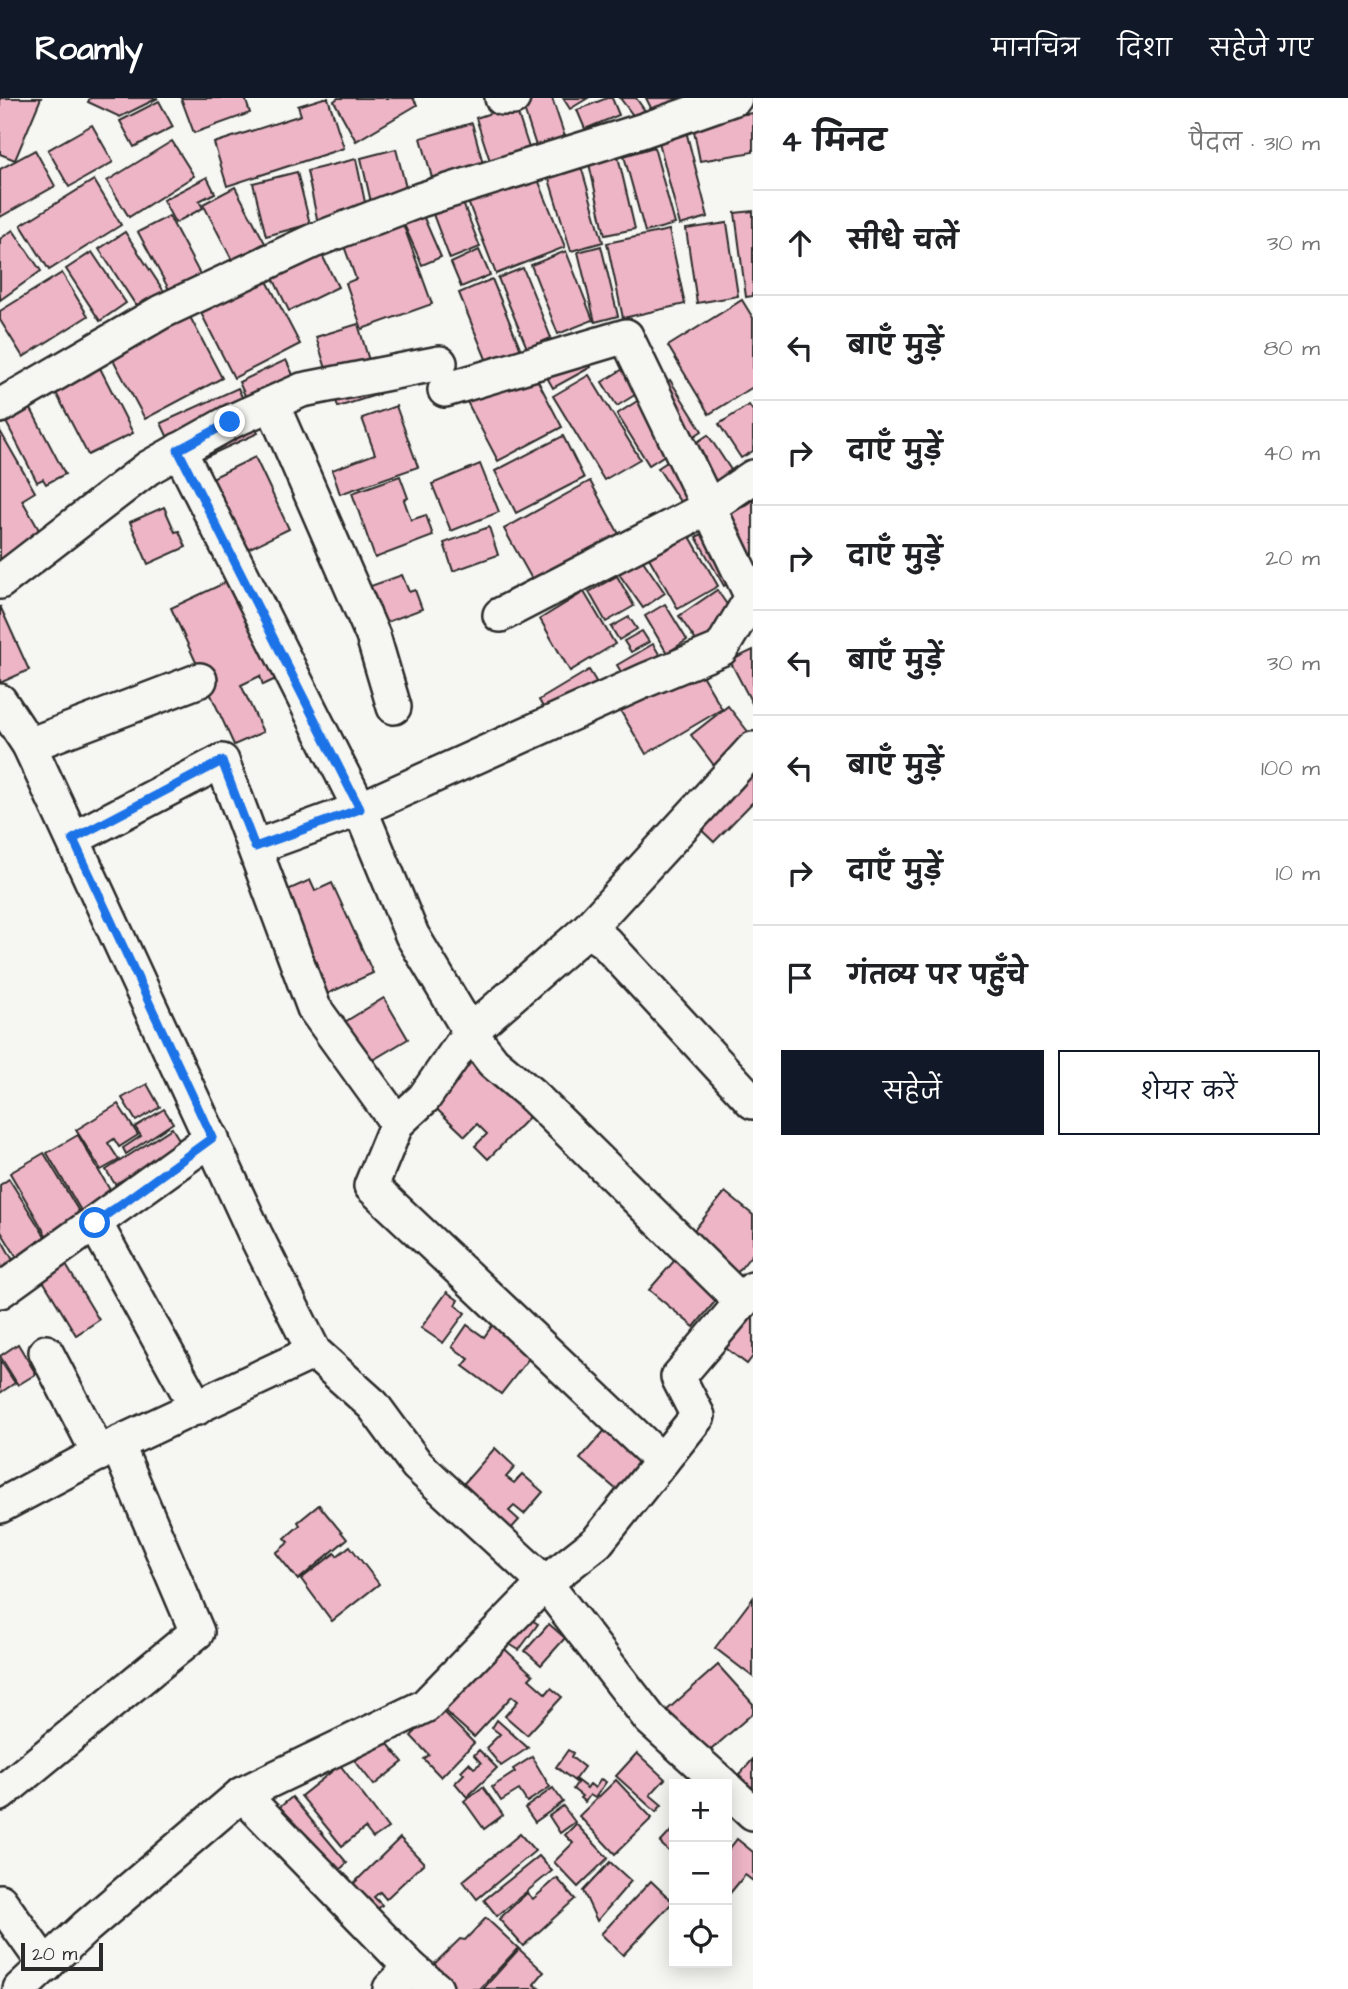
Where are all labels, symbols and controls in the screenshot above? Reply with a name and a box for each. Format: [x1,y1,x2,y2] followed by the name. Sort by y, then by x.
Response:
[35,26,143,72] text: Roamly
[991,32,1079,66] text: मानचित्र
[1117,32,1172,66] text: दिशा
[1210,32,1313,66] text: सहेजे गए
[781,121,886,163] text: 4 मिनट
[1189,127,1320,159] text: पैदल · 310 m
[848,223,958,259] text: सीधे चलें
[781,224,819,262] icon: ahead
[1267,227,1320,259] text: 30 m
[848,328,943,364] text: बाएँ मुड़ें
[781,329,819,367] icon: left
[1263,332,1320,364] text: 80 m
[214,406,245,437] route end
[848,433,942,469] text: दाएँ मुड़ें
[781,434,819,472] icon: right
[1263,437,1320,469] text: 40 m
[848,538,942,574] text: दाएँ मुड़ें
[781,539,819,577] icon: right
[1265,542,1320,574] text: 20 m
[848,643,943,679] text: बाएँ मुड़ें
[781,644,819,682] icon: left
[1267,647,1320,679] text: 30 m
[848,748,943,784] text: बाएँ मुड़ें
[781,749,819,787] icon: left
[1261,752,1320,784] text: 100 m
[848,853,942,889] text: दाएँ मुड़ें
[781,854,819,892] icon: right
[1275,857,1320,889] text: 10 m
[848,958,1027,994] text: गंतव्य पर पहुँचे
[781,959,819,997] icon: arrive
[781,1050,1044,1135] button: सहेजें
[1058,1050,1320,1135] button: शेयर करें
[79,1207,110,1238] route start
[669,1779,732,1968] map controls
[669,1779,732,1842] button: +
[669,1842,732,1905] button: −
[669,1905,732,1968] button: locate
[21,1940,103,1972] scale bar
[32,1941,77,1968] text: 20 m

